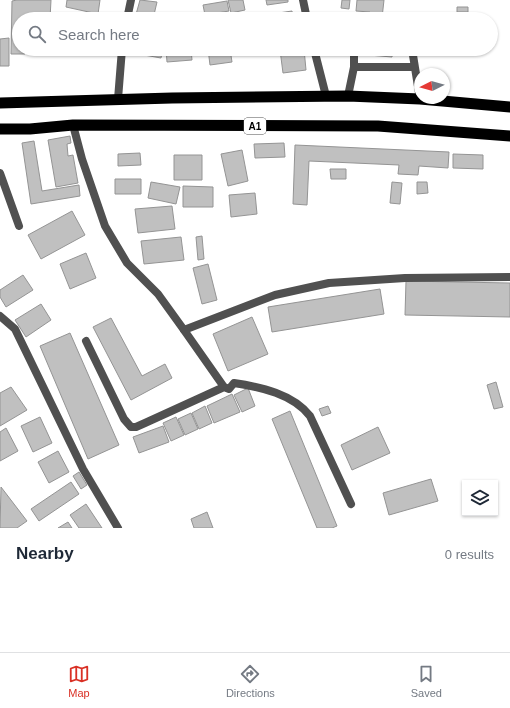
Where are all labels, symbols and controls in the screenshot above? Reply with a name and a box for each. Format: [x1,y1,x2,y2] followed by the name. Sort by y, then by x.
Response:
[12,12,498,56] search box
[26,23,48,45] icon: search
[58,26,140,43] text: Search here
[414,68,450,104] north arrow
[244,118,266,134] road number: A1
[462,480,498,516] map controls
[462,480,498,516] button: layers
[16,544,74,563] text: Nearby
[445,547,494,562] text: 0 results
[68,663,90,699] tab: Map
[226,663,275,699] tab: Directions
[411,663,442,699] tab: Saved

